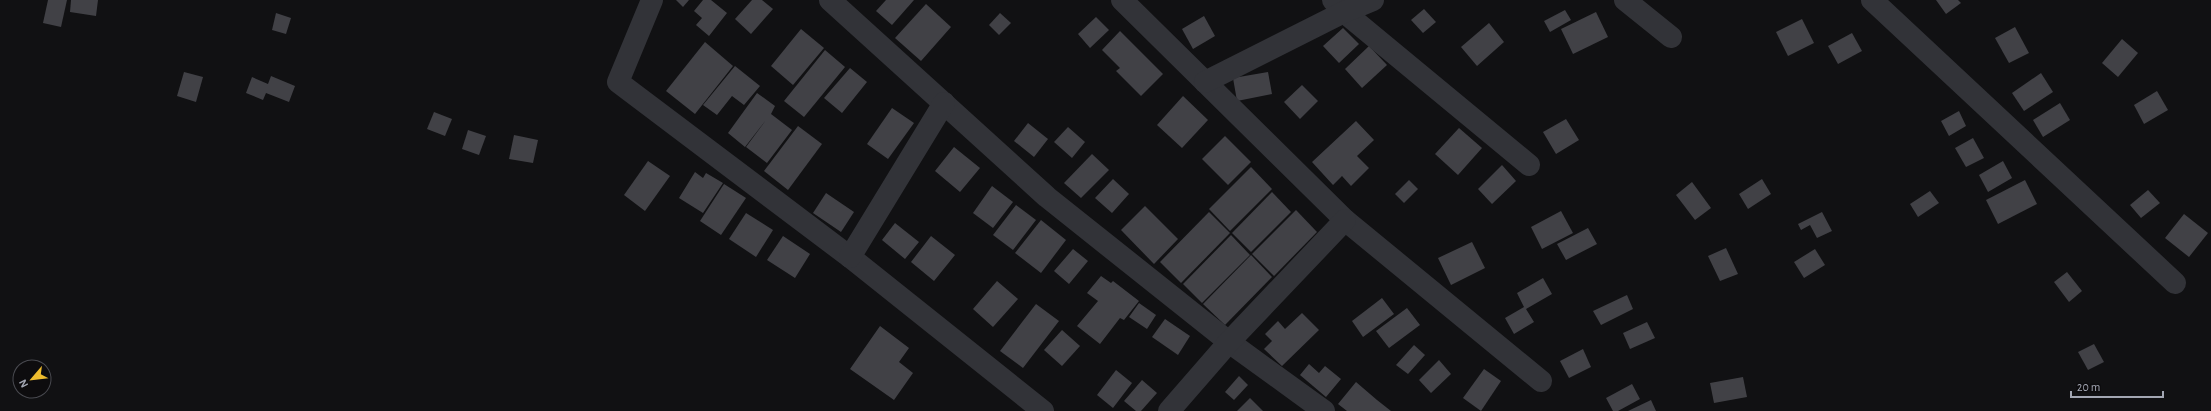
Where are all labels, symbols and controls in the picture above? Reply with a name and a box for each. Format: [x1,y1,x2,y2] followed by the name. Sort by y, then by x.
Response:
[12,359,52,399] north arrow
[2071,373,2163,399] scale bar
[17,377,30,389] text: N
[2077,381,2100,393] text: 20 m

